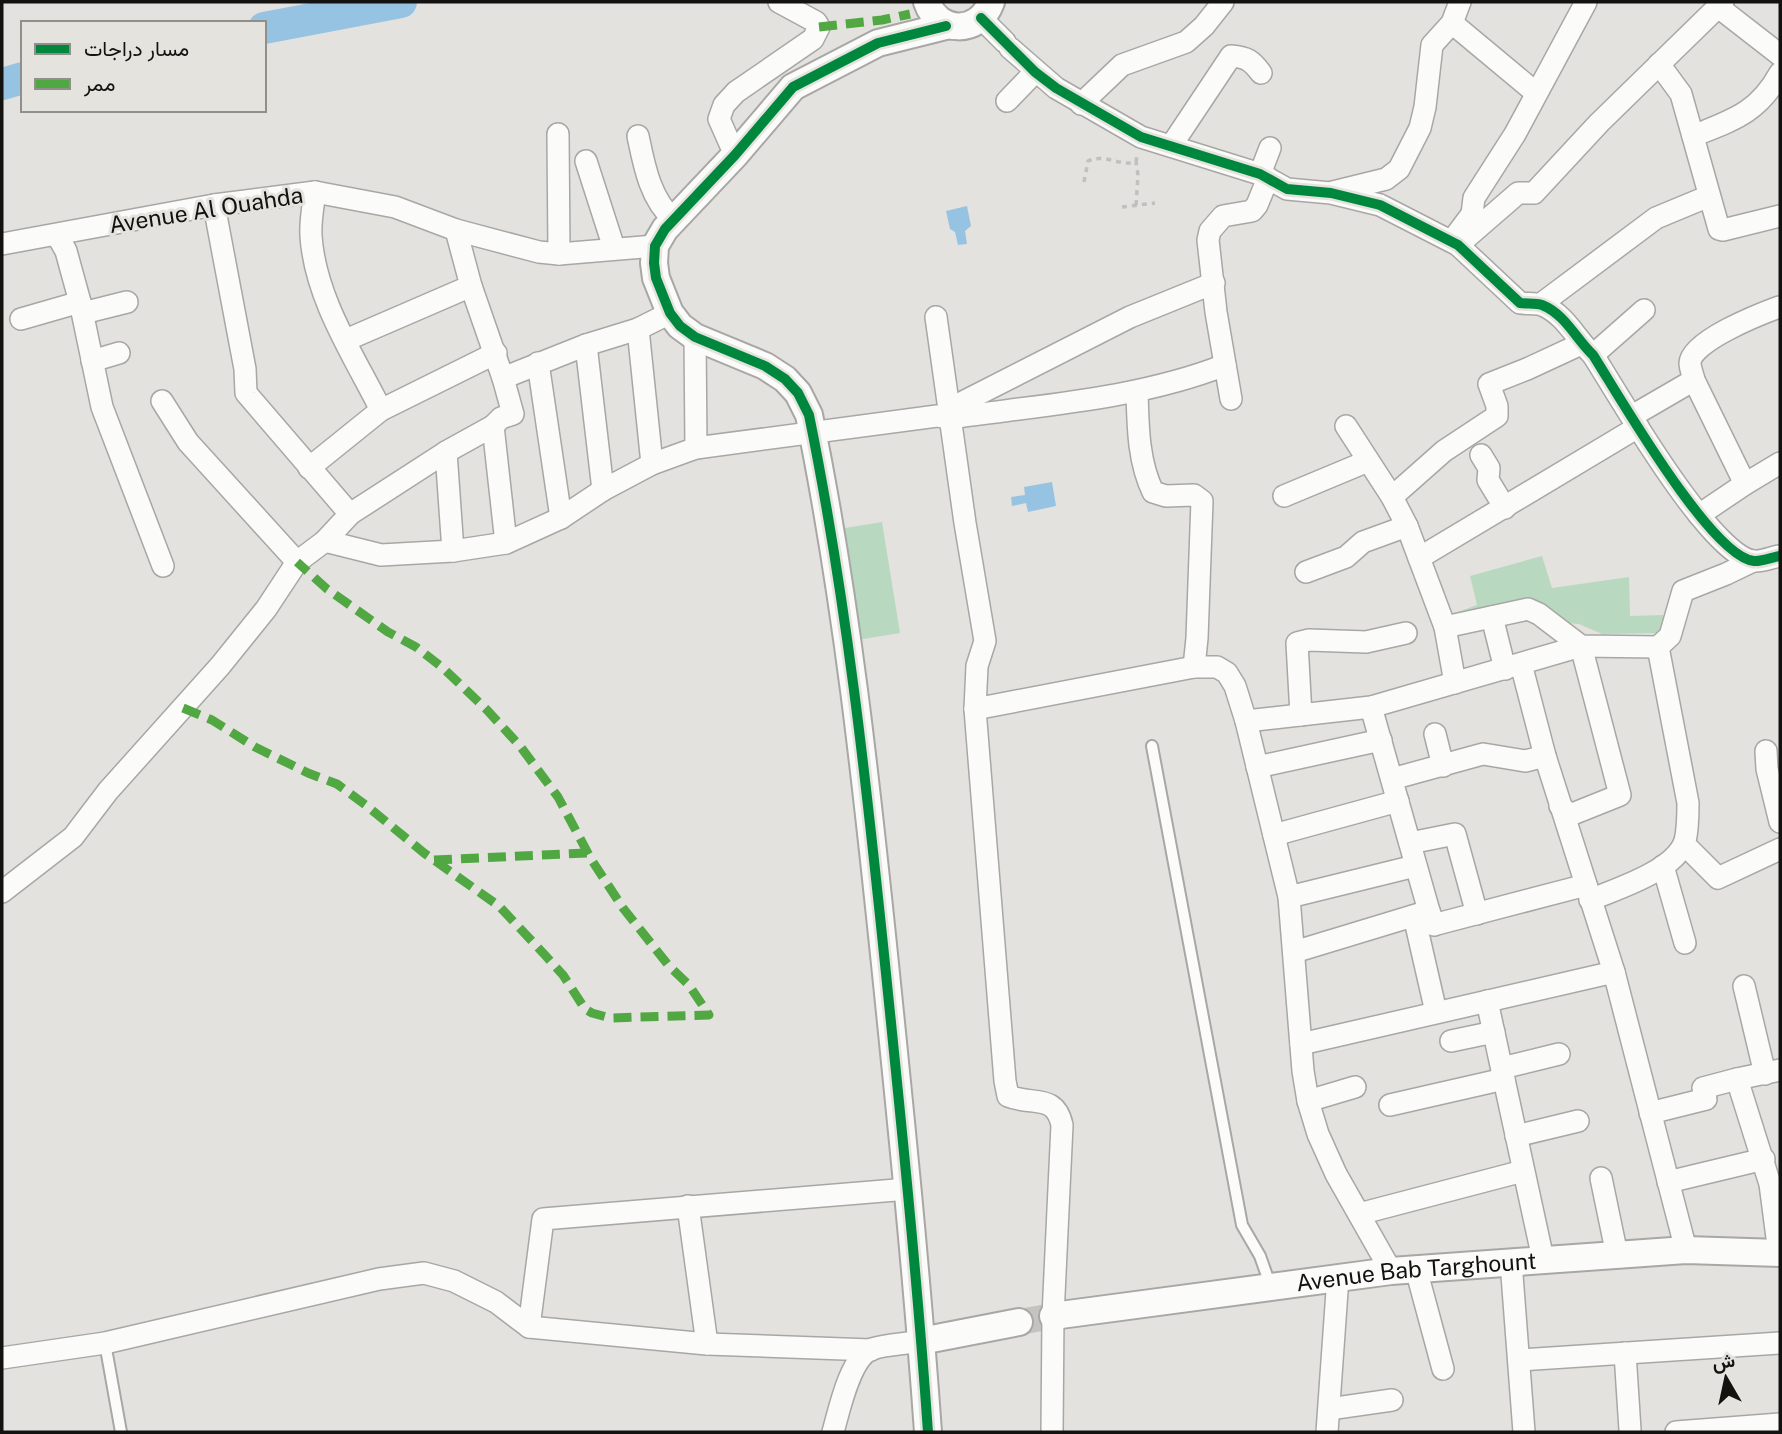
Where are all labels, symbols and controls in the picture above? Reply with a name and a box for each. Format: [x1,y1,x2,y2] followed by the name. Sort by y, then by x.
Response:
[21,21,266,112] legend
[84,36,189,62] text: مسار دراجات
[83,71,115,97] text: ممر
[107,181,305,238] street label: Avenue Al Ouahda
[1294,1247,1537,1297] street label: Avenue Bab Targhount
[1691,1343,1761,1413] north arrow
[1710,1349,1737,1375] text: ش

